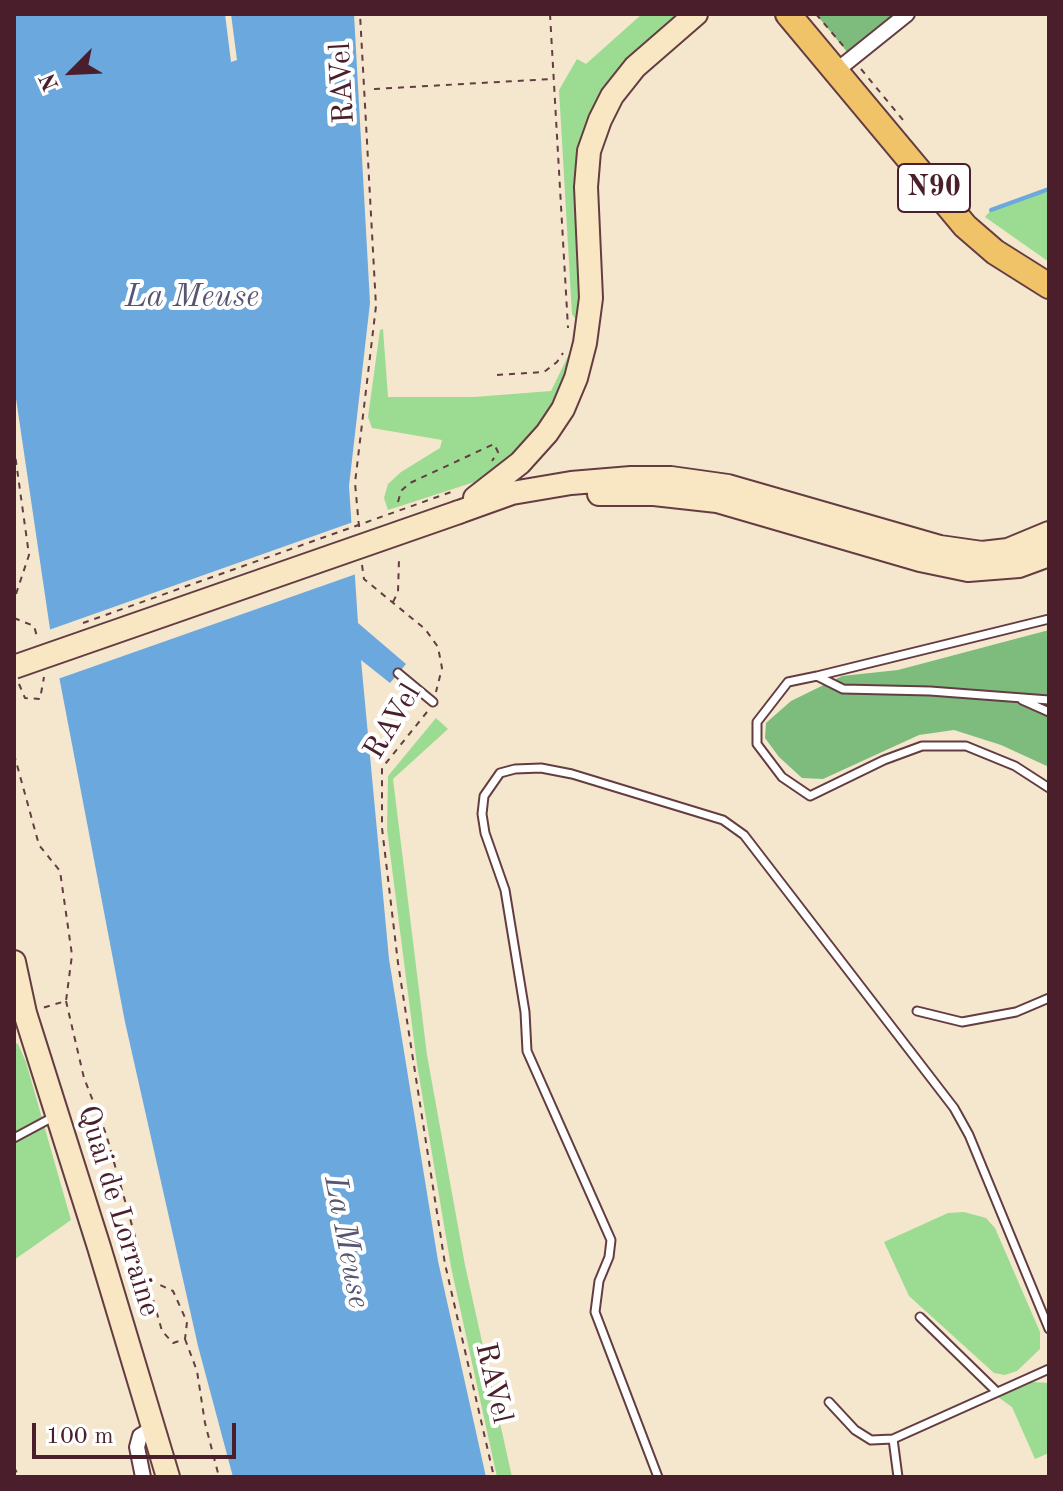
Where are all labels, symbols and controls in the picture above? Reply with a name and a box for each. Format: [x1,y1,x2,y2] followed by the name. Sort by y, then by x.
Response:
[32,32,112,112] north arrow
[323,41,363,125] street label: RAVel
[37,70,64,94] text: N
[898,164,970,212] road number: N90
[125,279,259,317] water label: La Meuse
[357,678,429,766] street label: RAVel
[69,1101,167,1321] street label: Quai de Lorraine
[314,1172,378,1312] water label: La Meuse
[466,1339,520,1427] street label: RAVel
[36,1407,240,1457] scale bar
[46,1425,114,1449] text: 100 m

